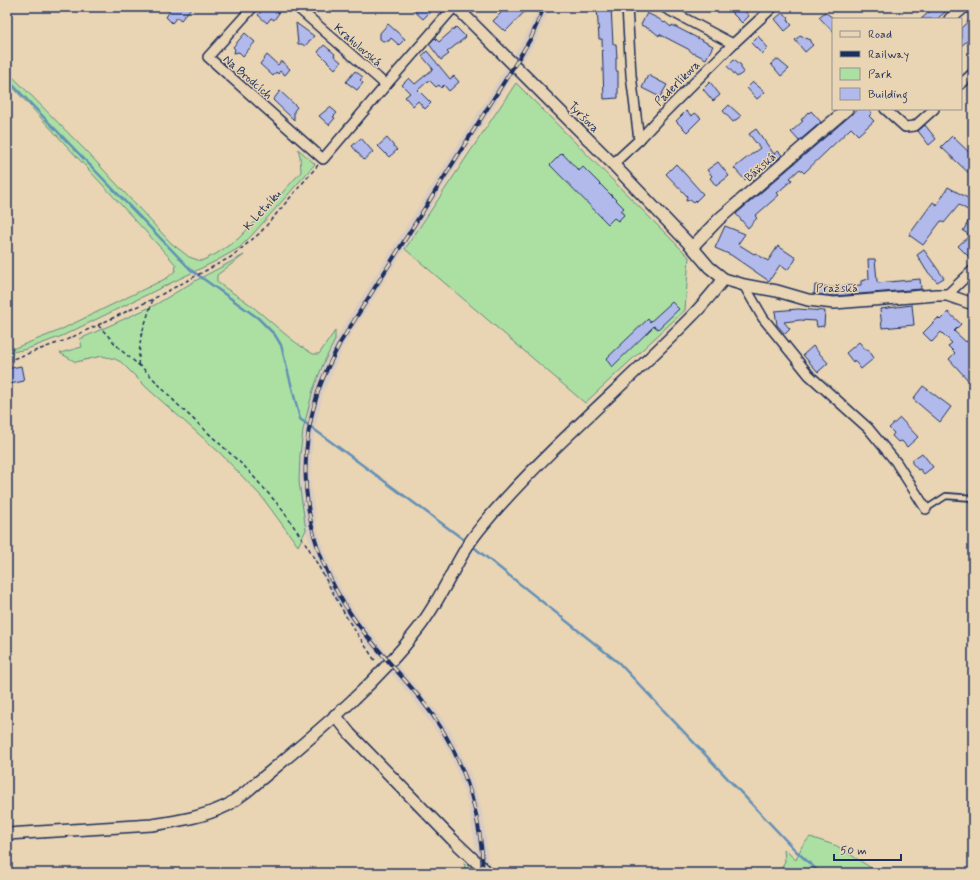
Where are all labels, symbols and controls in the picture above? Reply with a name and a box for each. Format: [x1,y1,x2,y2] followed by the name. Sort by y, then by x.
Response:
[832,18,962,110] legend
[330,20,385,71] street label: Krahulovská
[868,27,892,43] text: Road
[868,47,910,63] text: Railway
[219,52,276,104] street label: Na Brodcích
[652,58,704,110] street label: Paderlíkova
[868,67,892,83] text: Park
[868,87,908,104] text: Building
[564,99,602,137] street label: Tyršova
[741,149,780,186] street label: Báňská
[240,187,286,234] street label: K Letníku
[816,281,858,297] street label: Pražská
[834,836,901,862] scale bar
[840,843,867,859] text: 50 m

